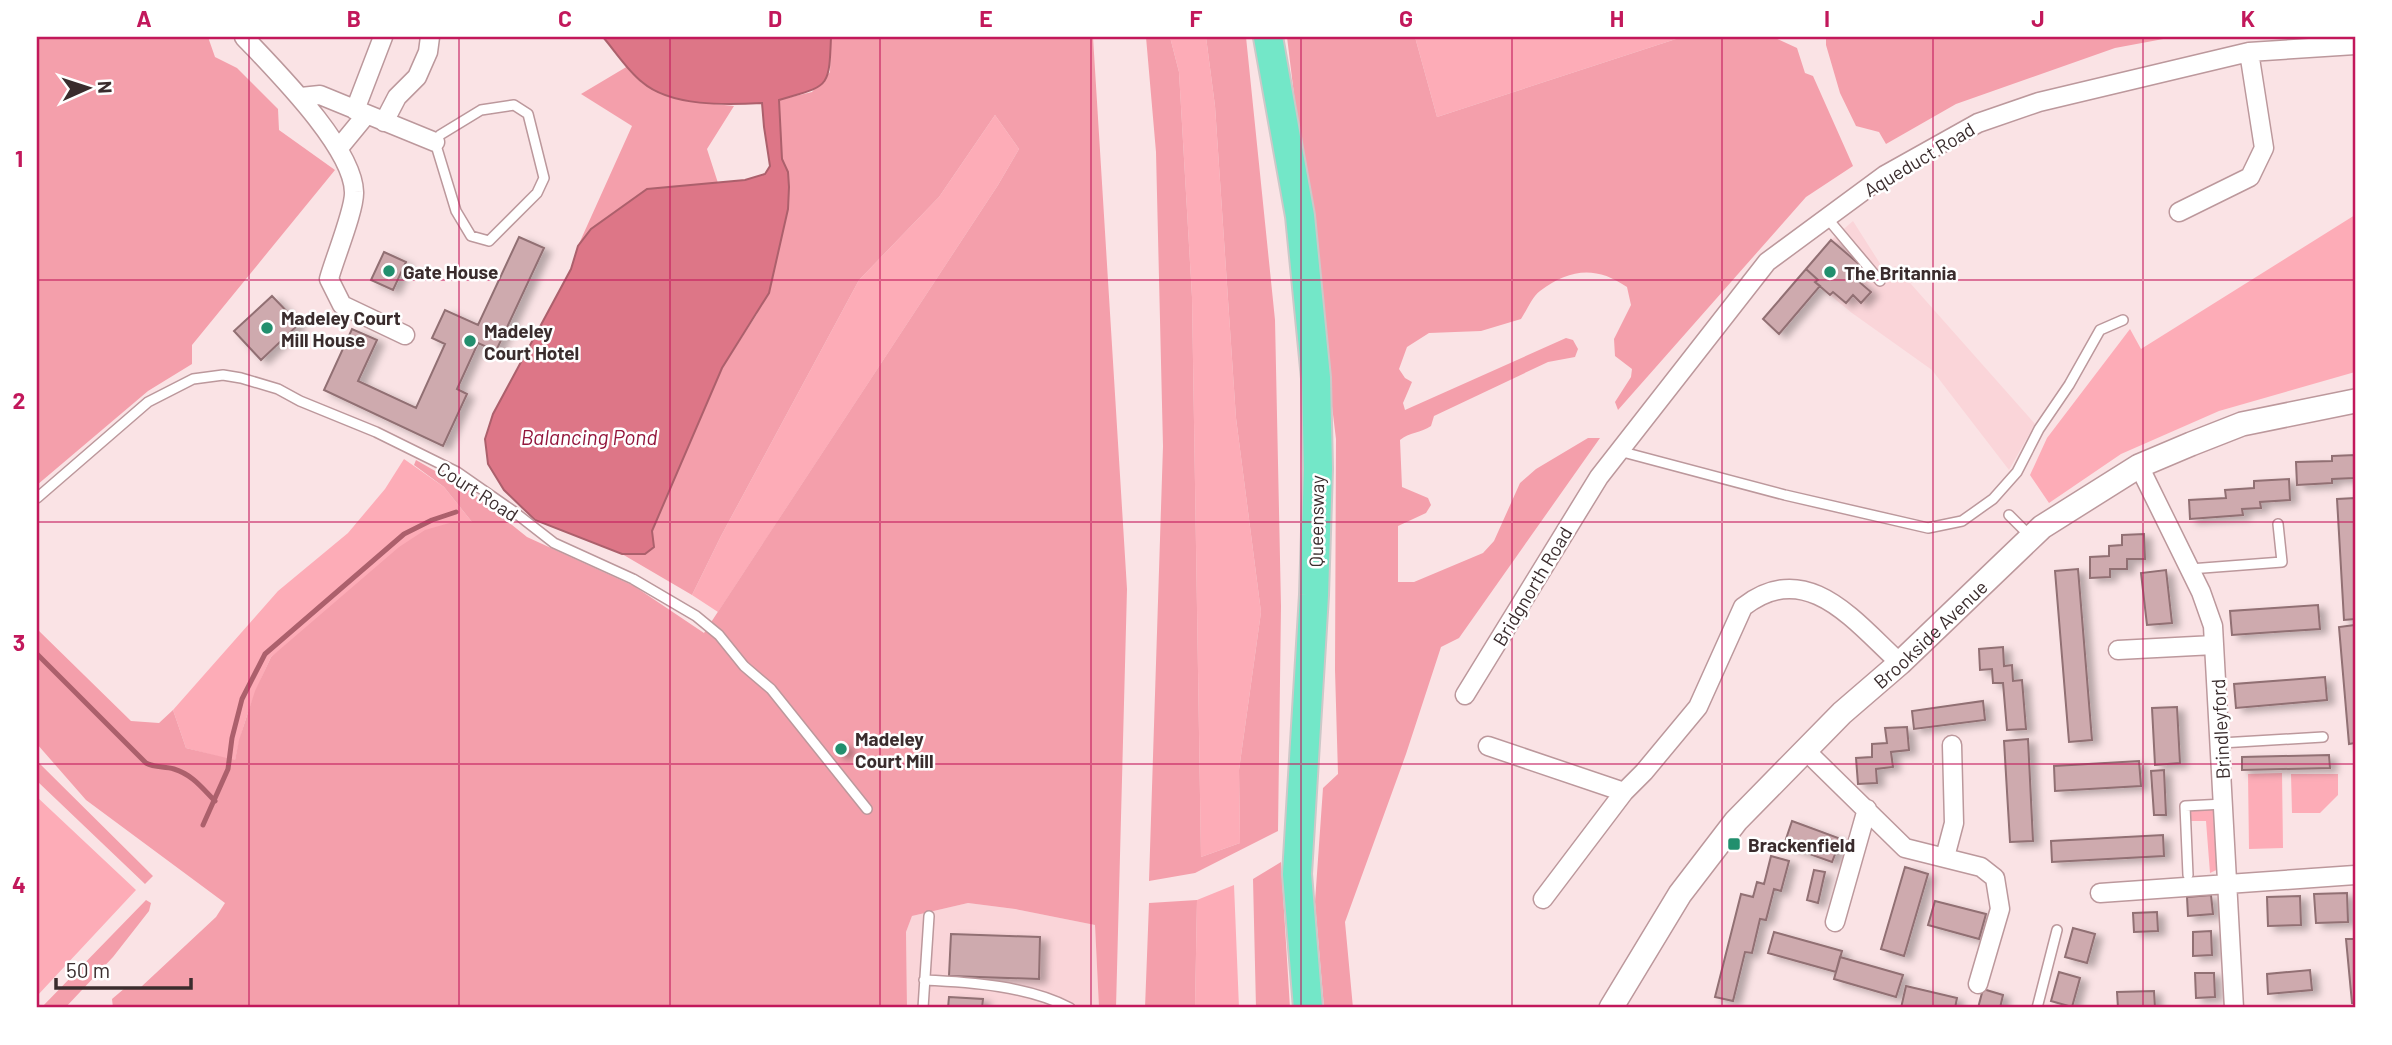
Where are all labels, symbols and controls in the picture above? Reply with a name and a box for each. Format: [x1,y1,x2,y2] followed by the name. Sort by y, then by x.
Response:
[136,4,152,32] text: A
[347,4,361,32] text: B
[558,4,572,32] text: C
[768,4,782,32] text: D
[979,4,993,32] text: E
[1190,4,1203,32] text: F
[1399,4,1413,32] text: G
[1610,4,1624,32] text: H
[1824,4,1830,32] text: I
[2031,4,2045,32] text: J
[2241,4,2255,32] text: K
[52,52,122,122] north arrow
[94,80,117,94] text: N
[1859,117,1979,201] street label: Aqueduct Road
[15,144,23,172] text: 1
[403,260,498,283] place label: Gate House
[1844,261,1956,284] place label: The Britannia
[381,263,397,279] marker: Gate House
[1822,264,1838,280] marker: The Britannia
[281,306,401,351] place label: Madeley Court Mill House
[484,319,579,364] place label: Madeley Court Hotel
[259,320,275,336] marker: Madeley Court Mill House
[462,333,478,349] marker: Madeley Court Hotel
[13,386,25,414] text: 2
[521,424,657,449] water label: Balancing Pond
[433,456,523,526] street label: Court Road
[1304,475,1328,567] street label: Queensway
[1487,522,1577,650] street label: Bridgnorth Road
[1868,575,1991,693] street label: Brookside Avenue
[13,628,25,656] text: 3
[2206,678,2234,780] street label: Brindleyford
[855,727,934,772] place label: Madeley Court Mill
[833,741,849,757] marker: Madeley Court Mill
[1748,833,1855,856] place label: Brackenfield
[1726,836,1742,852] marker: Brackenfield
[12,870,26,898] text: 4
[56,947,191,991] scale bar
[66,957,110,982] text: 50 m

